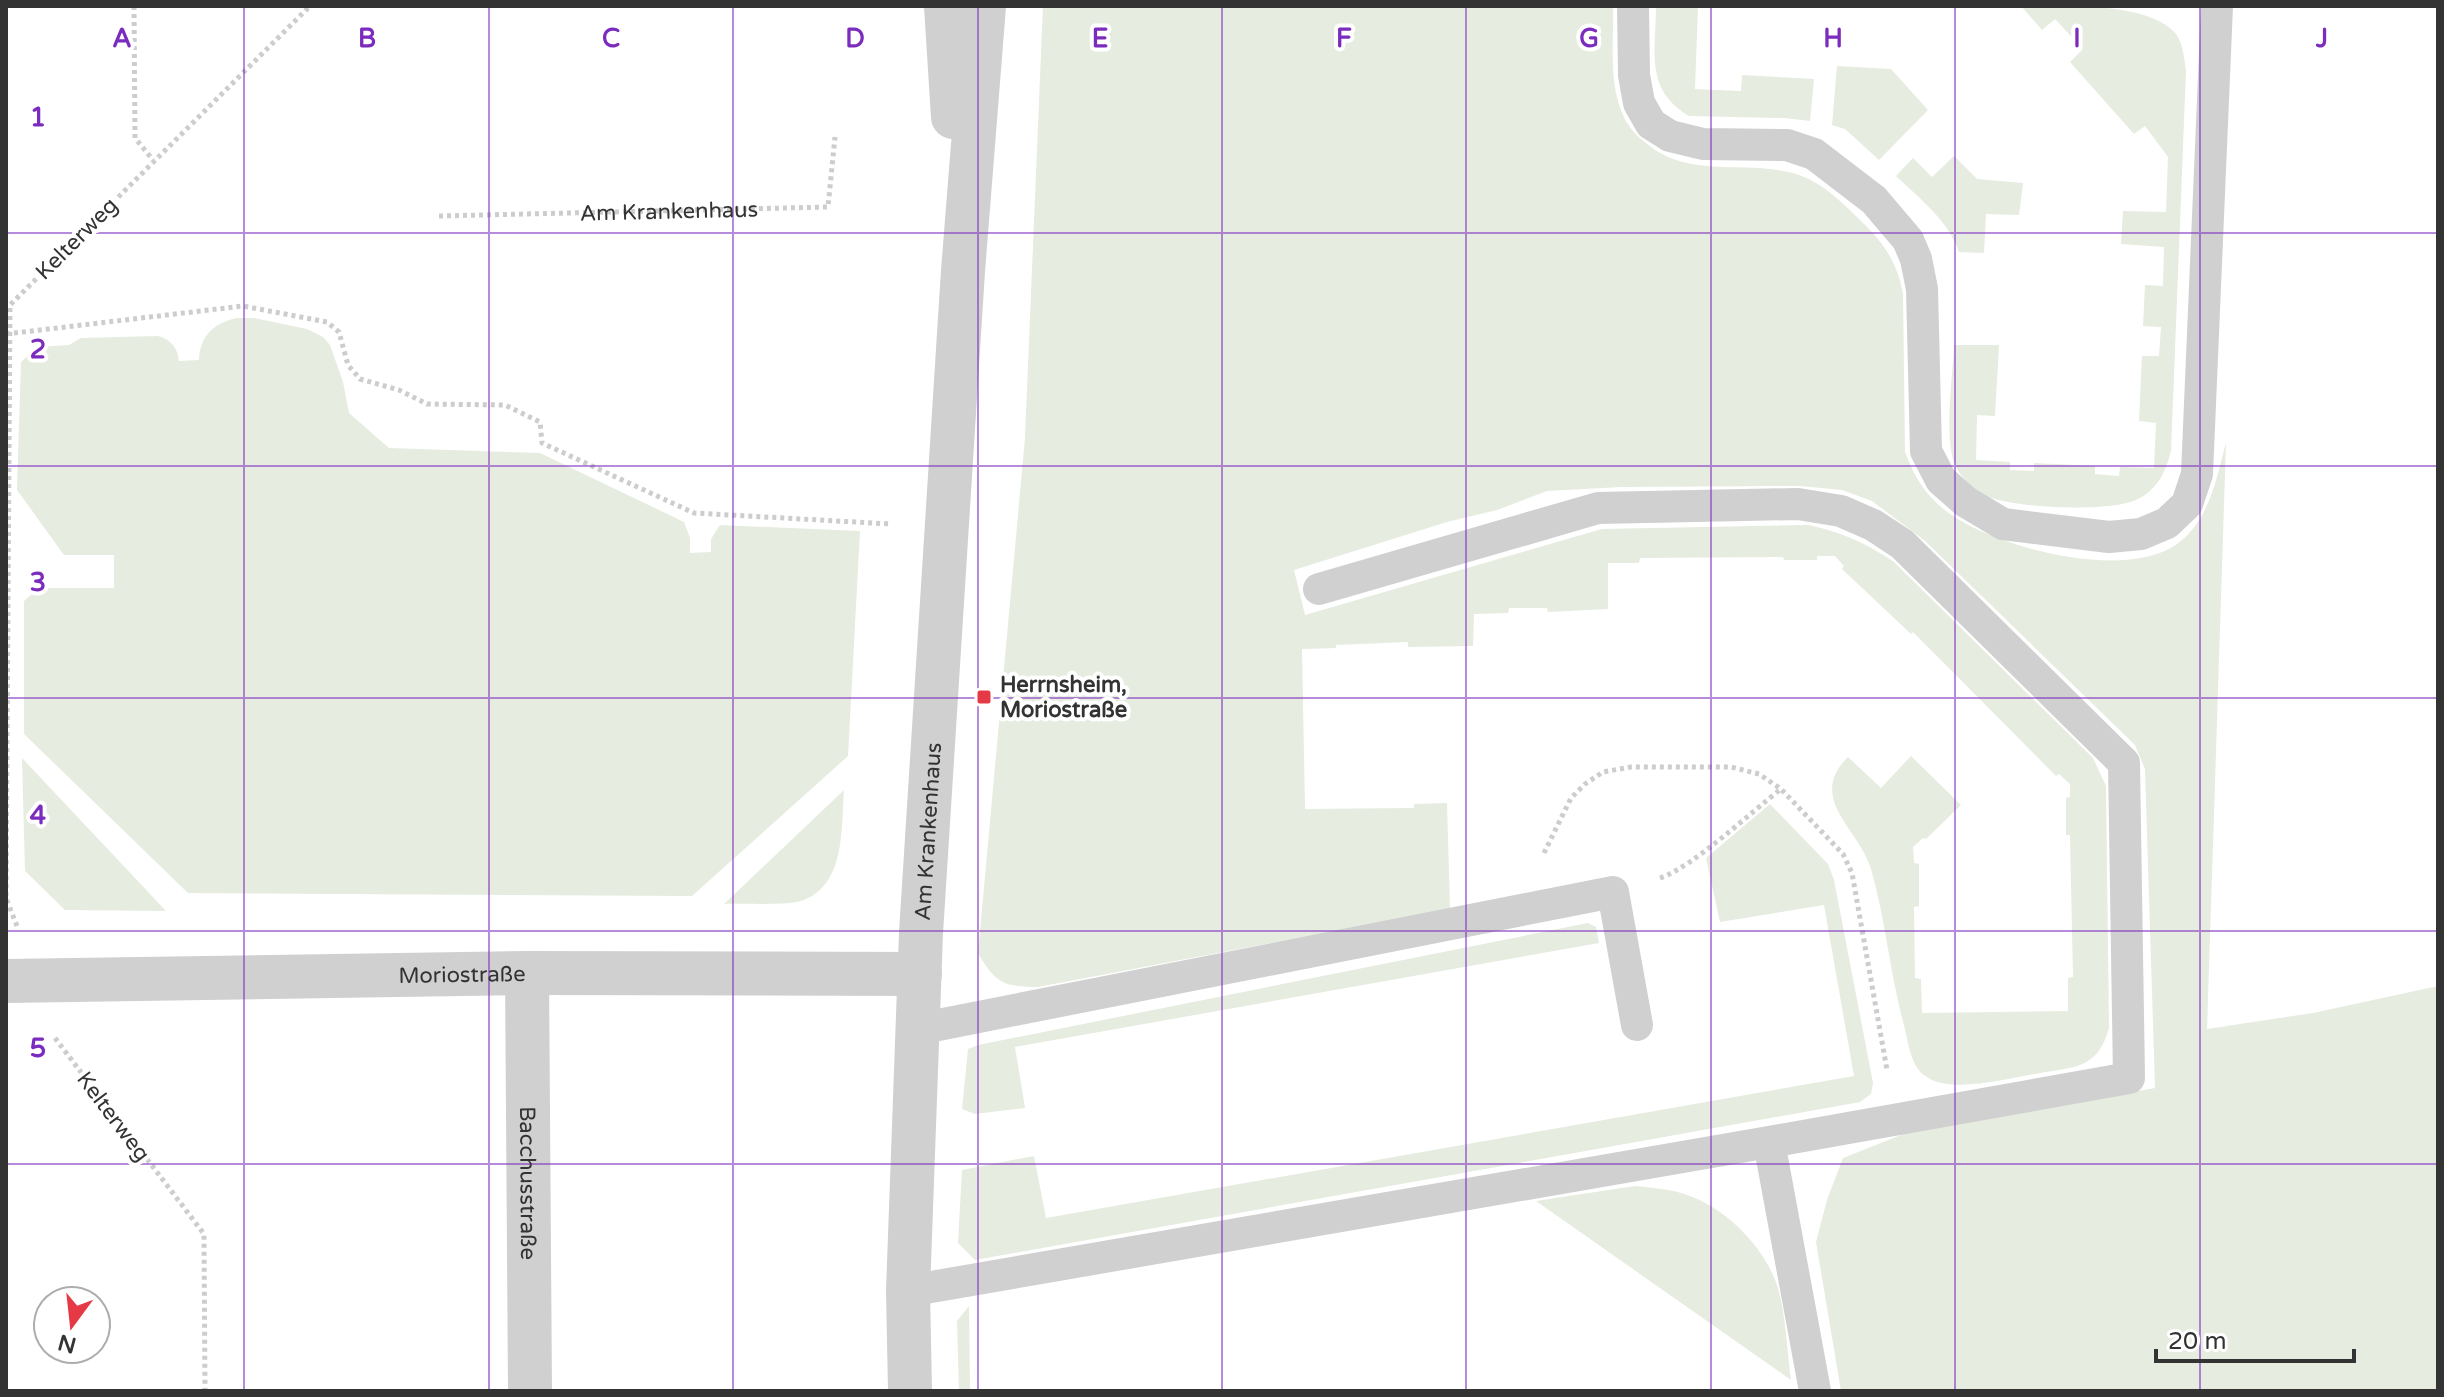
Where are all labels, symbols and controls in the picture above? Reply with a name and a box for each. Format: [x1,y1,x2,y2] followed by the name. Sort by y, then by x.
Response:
[112,23,132,54] text: A
[358,23,376,54] text: B
[602,23,620,54] text: C
[845,23,865,54] text: D
[1092,23,1108,54] text: E
[1336,23,1352,54] text: F
[1579,23,1599,54] text: G
[1823,23,1843,54] text: H
[2073,23,2081,54] text: I
[2315,23,2328,54] text: J
[30,102,46,133] text: 1
[30,192,123,285] street label: Kelterweg
[579,197,758,227] street label: Am Krankenhaus
[30,334,46,365] text: 2
[30,567,46,598] text: 3
[1000,672,1127,723] place label: Herrnsheim, Moriostraße
[975,688,993,706] marker: Herrnsheim, Moriostraße
[910,742,947,921] street label: Am Krankenhaus
[30,800,46,831] text: 4
[398,961,526,989] street label: Moriostraße
[30,1033,46,1064] text: 5
[71,1067,155,1167] street label: Kelterweg
[514,1106,541,1260] street label: Bacchusstraße
[32,1285,112,1365] north arrow
[2156,1313,2354,1363] scale bar
[2168,1327,2226,1356] text: 20 m
[55,1329,79,1358] text: N

